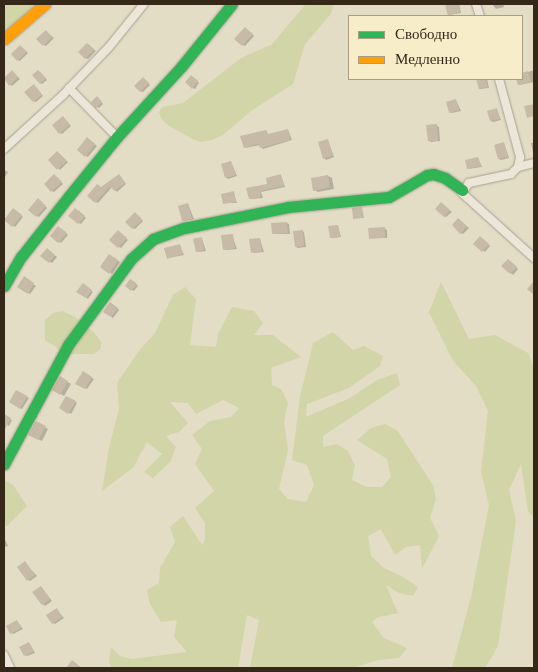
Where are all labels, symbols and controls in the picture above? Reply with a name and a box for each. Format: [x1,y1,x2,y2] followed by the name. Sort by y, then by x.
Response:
[348,15,523,80] legend
[395,26,457,42] text: Свободно
[395,51,460,67] text: Медленно

